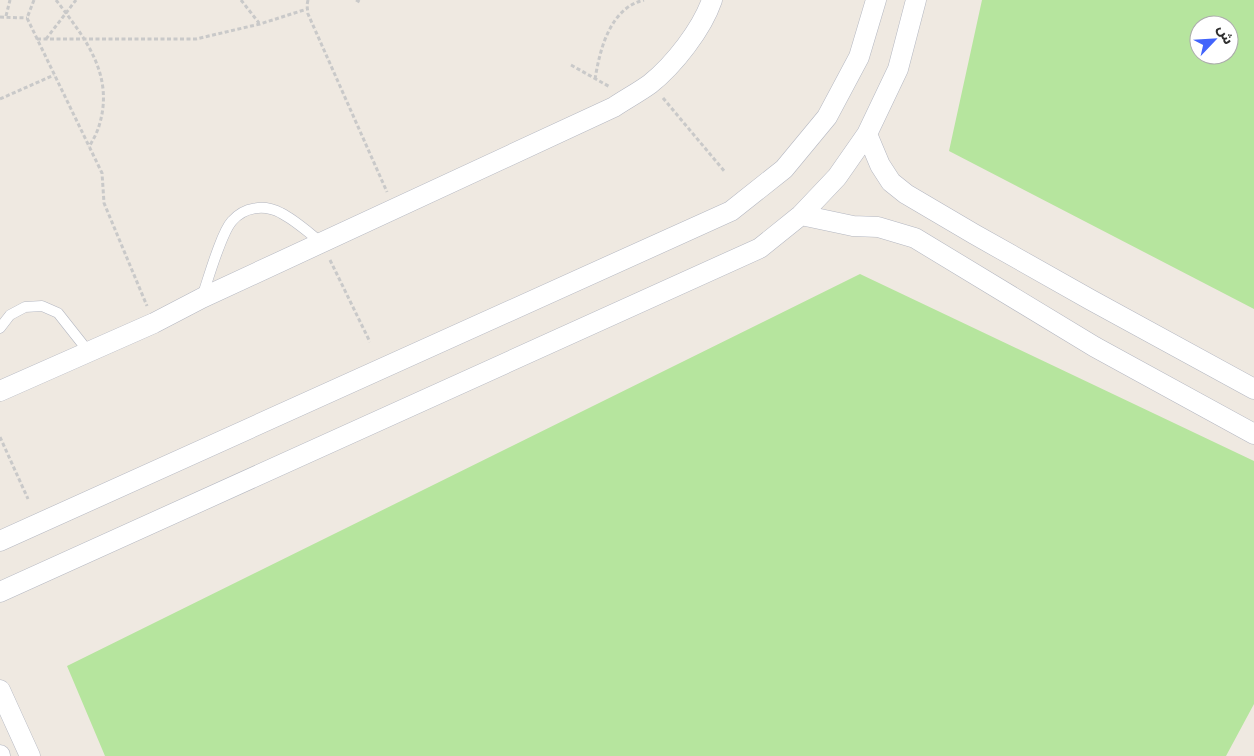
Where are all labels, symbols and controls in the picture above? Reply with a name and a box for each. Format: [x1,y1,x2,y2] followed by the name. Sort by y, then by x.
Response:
[1189,15,1239,65] north arrow
[1214,22,1237,47] text: ش

